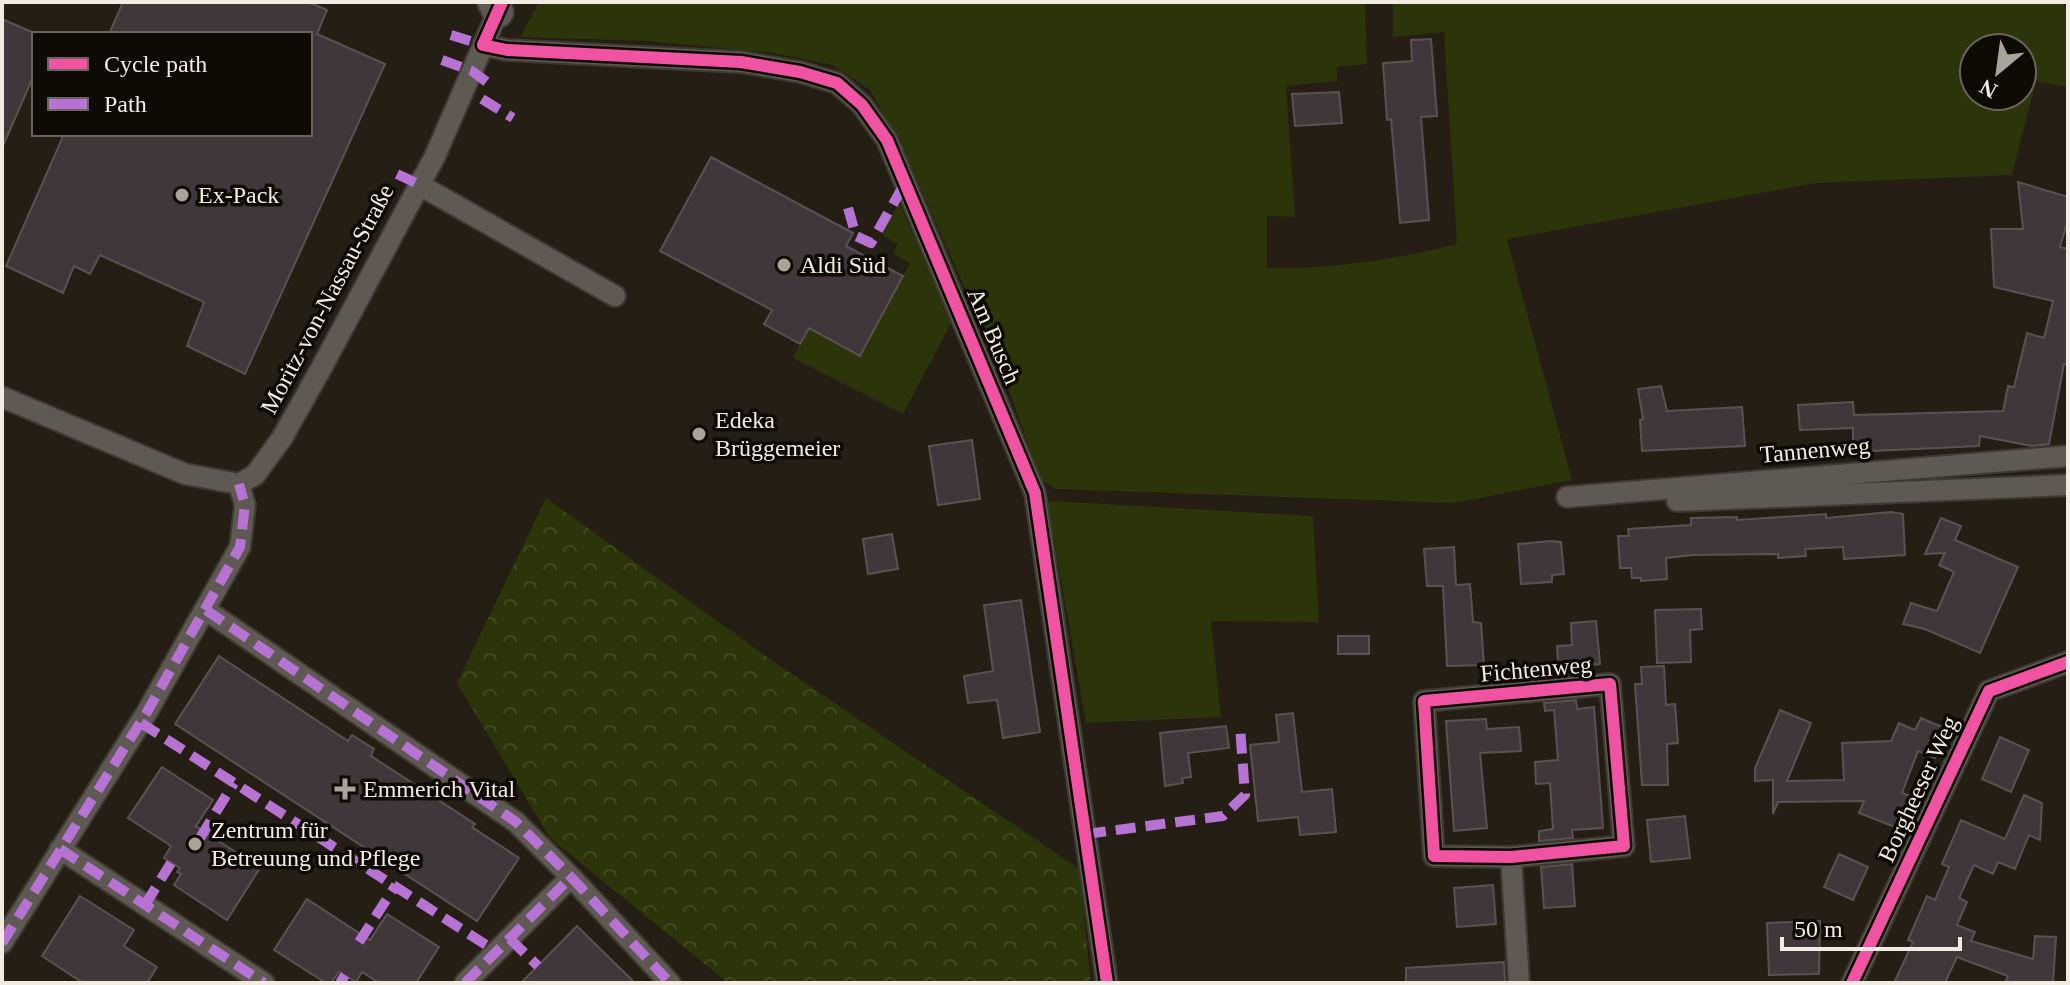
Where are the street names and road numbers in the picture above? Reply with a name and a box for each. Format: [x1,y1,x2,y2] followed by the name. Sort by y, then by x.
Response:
[255,180,399,418] street label: Moritz-von-Nassau-Straße
[962,284,1026,388] street label: Am Busch
[1759,432,1871,468] street label: Tannenweg
[1479,651,1593,687] street label: Fichtenweg
[1873,712,1963,866] street label: Borgheeser Weg

